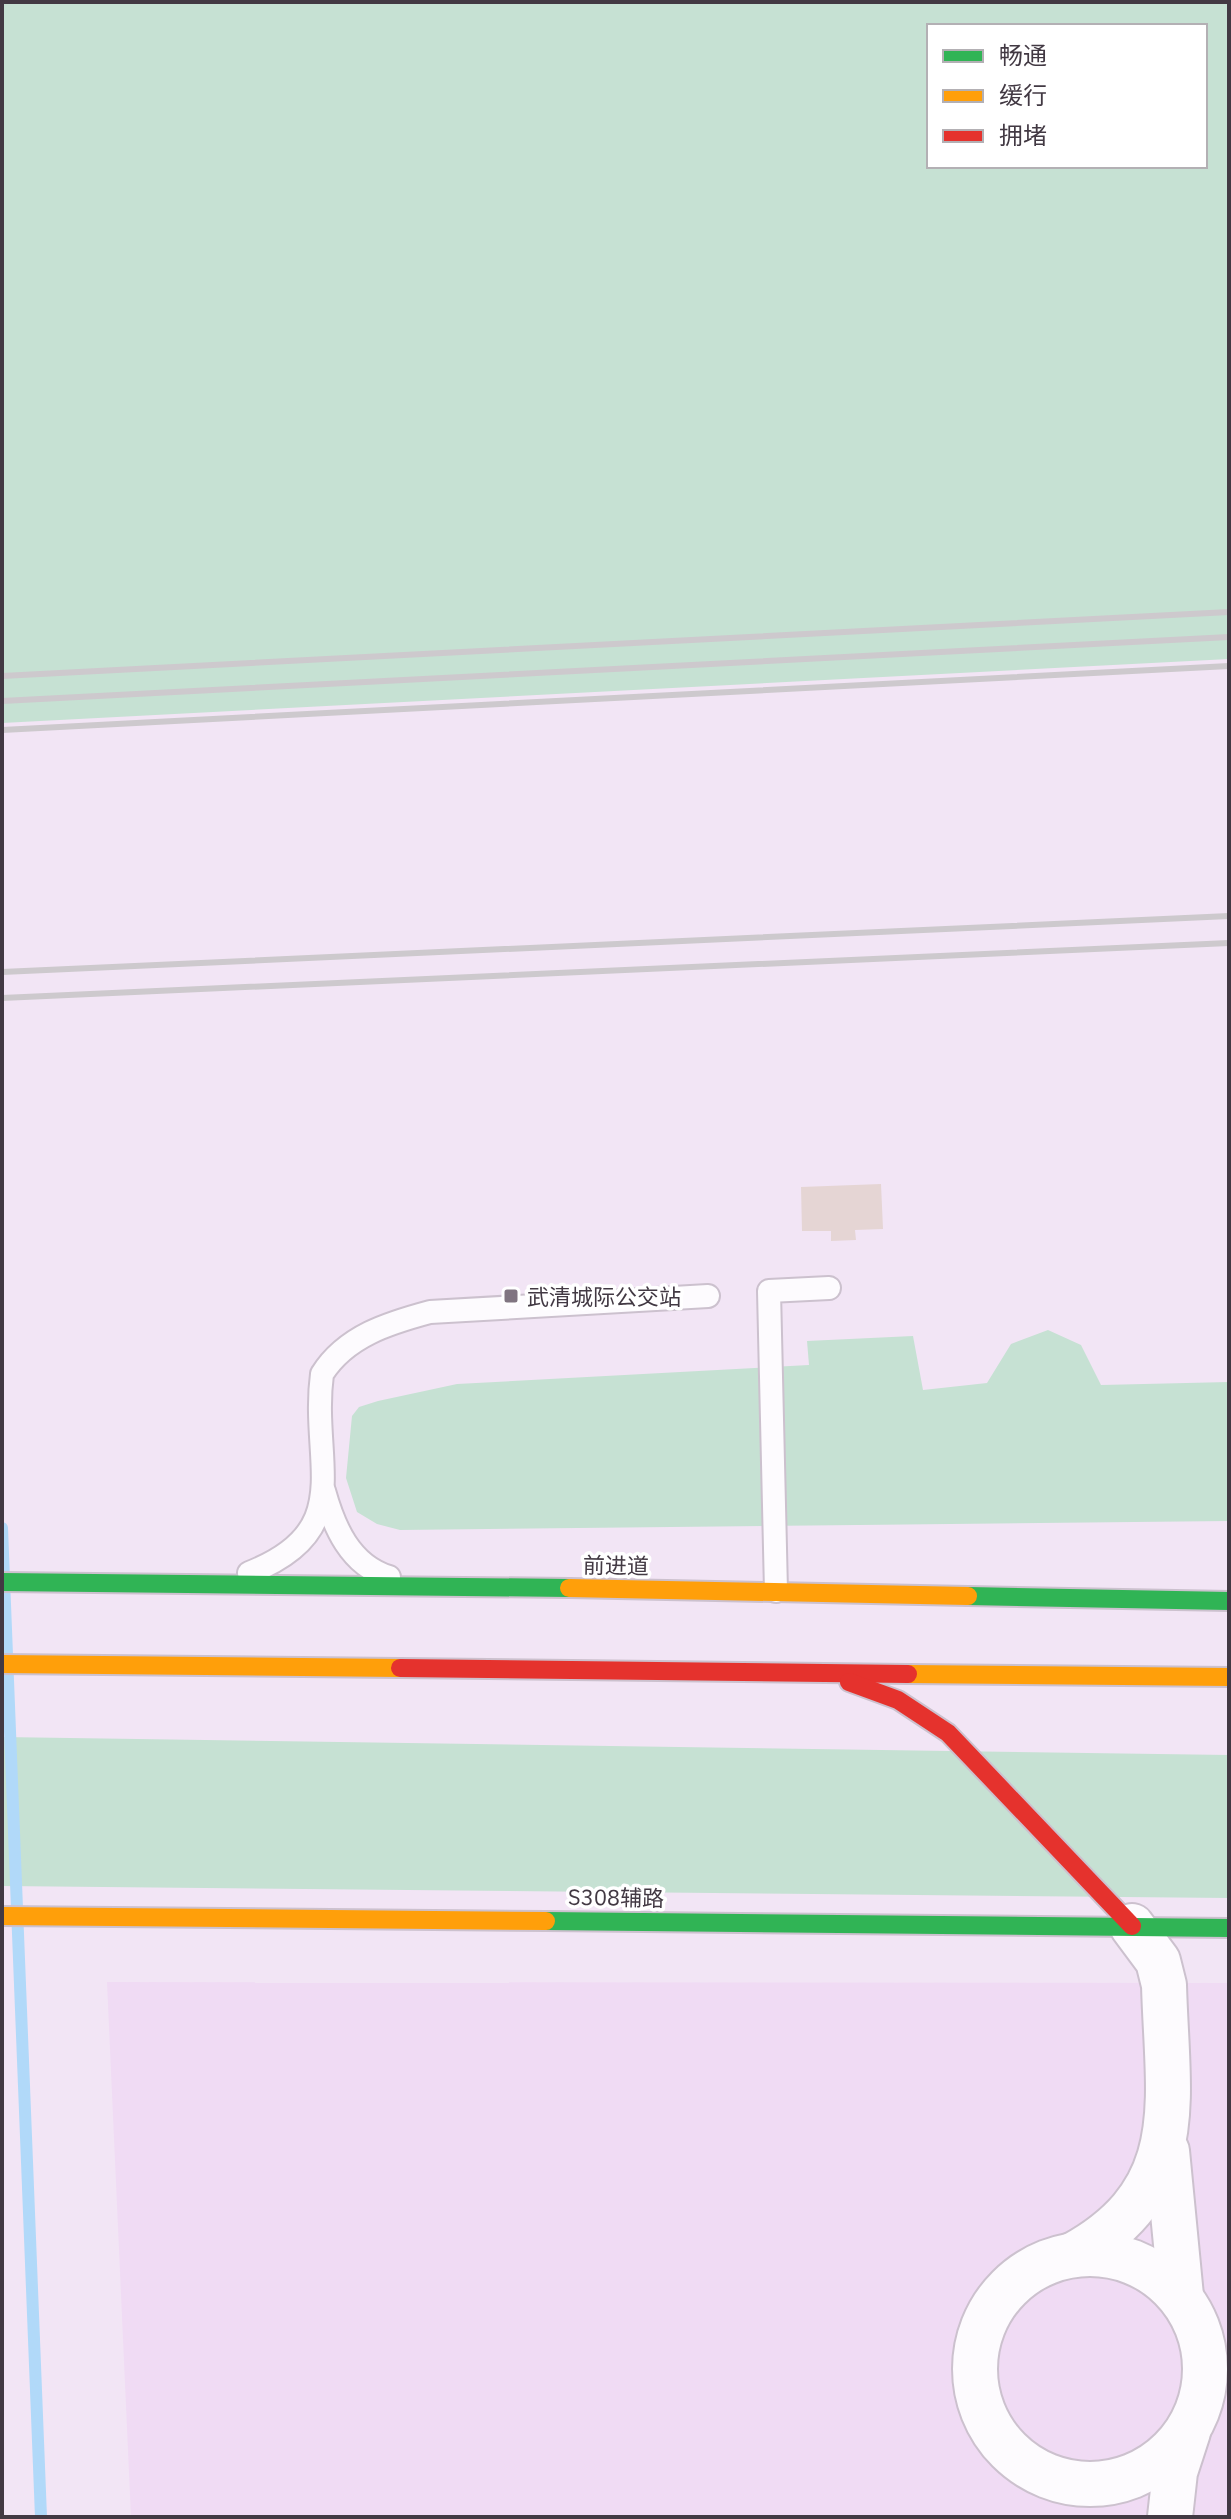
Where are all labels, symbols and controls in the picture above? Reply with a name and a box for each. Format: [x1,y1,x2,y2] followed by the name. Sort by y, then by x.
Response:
[927,24,1207,168] legend
[999,39,1047,71] text: 畅通
[999,79,1047,111] text: 缓行
[999,119,1047,151] text: 拥堵
[527,1282,681,1311] place label: 武清城际公交站
[502,1287,520,1305] marker: 武清城际公交站
[583,1550,649,1580] street label: 前进道
[568,1882,664,1912] street label: S308辅路

